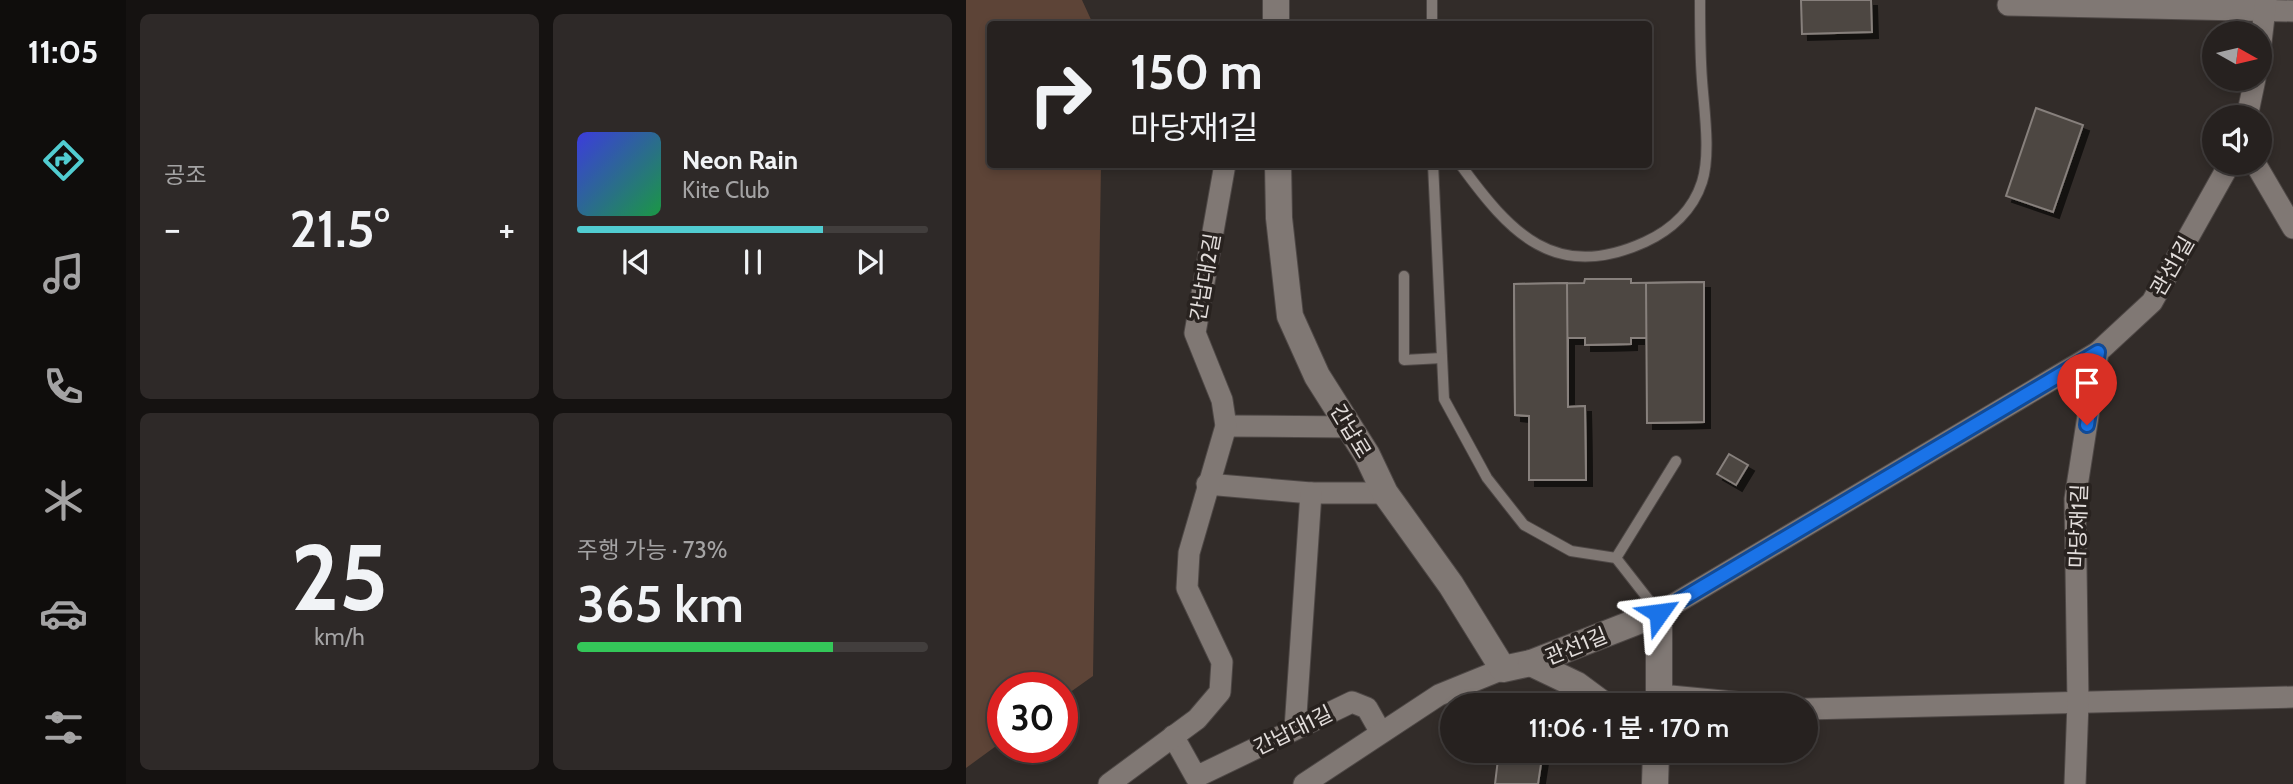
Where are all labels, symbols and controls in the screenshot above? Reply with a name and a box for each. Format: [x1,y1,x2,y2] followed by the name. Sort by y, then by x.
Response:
[2202,21,2272,91] north arrow
[2202,21,2272,175] map controls
[28,32,98,71] text: 11:05
[1130,42,1263,101] text: 150 m
[1015,49,1106,140] icon: right
[2202,105,2272,175] button: sound
[1130,108,1258,147] text: 마당재1길
[39,136,88,185] icon: directions
[682,144,798,176] text: Neon Rain
[164,161,206,189] text: 공조
[682,176,769,204] text: Kite Club
[289,197,390,260] text: 21.5°
[164,205,181,252] text: −
[498,205,515,252] text: +
[1185,231,1225,323] street label: 간납대2길
[2145,232,2199,300] street label: 관선1길
[617,243,655,281] icon: previous
[734,243,772,281] icon: pause
[851,243,889,281] icon: next
[39,249,88,298] icon: music
[2057,353,2117,425] pin
[39,362,88,411] icon: phone
[2068,364,2106,402] icon: arrive
[1325,400,1377,462] street label: 간납로
[39,476,88,525] icon: climate
[2064,484,2092,568] street label: 마당재1길
[291,522,388,633] text: 25
[577,536,727,564] text: 주행 가능 · 73%
[577,572,744,635] text: 365 km
[1622,576,1696,650] position arrow
[39,589,88,638] icon: car
[1541,622,1611,670] street label: 관선1길
[314,623,365,651] text: km/h
[987,672,1078,763] speed limit sign: 30
[1250,700,1336,760] street label: 간납대1길
[39,703,88,752] icon: filters
[1529,712,1729,744] text: 11:06 · 1 분 · 170 m

